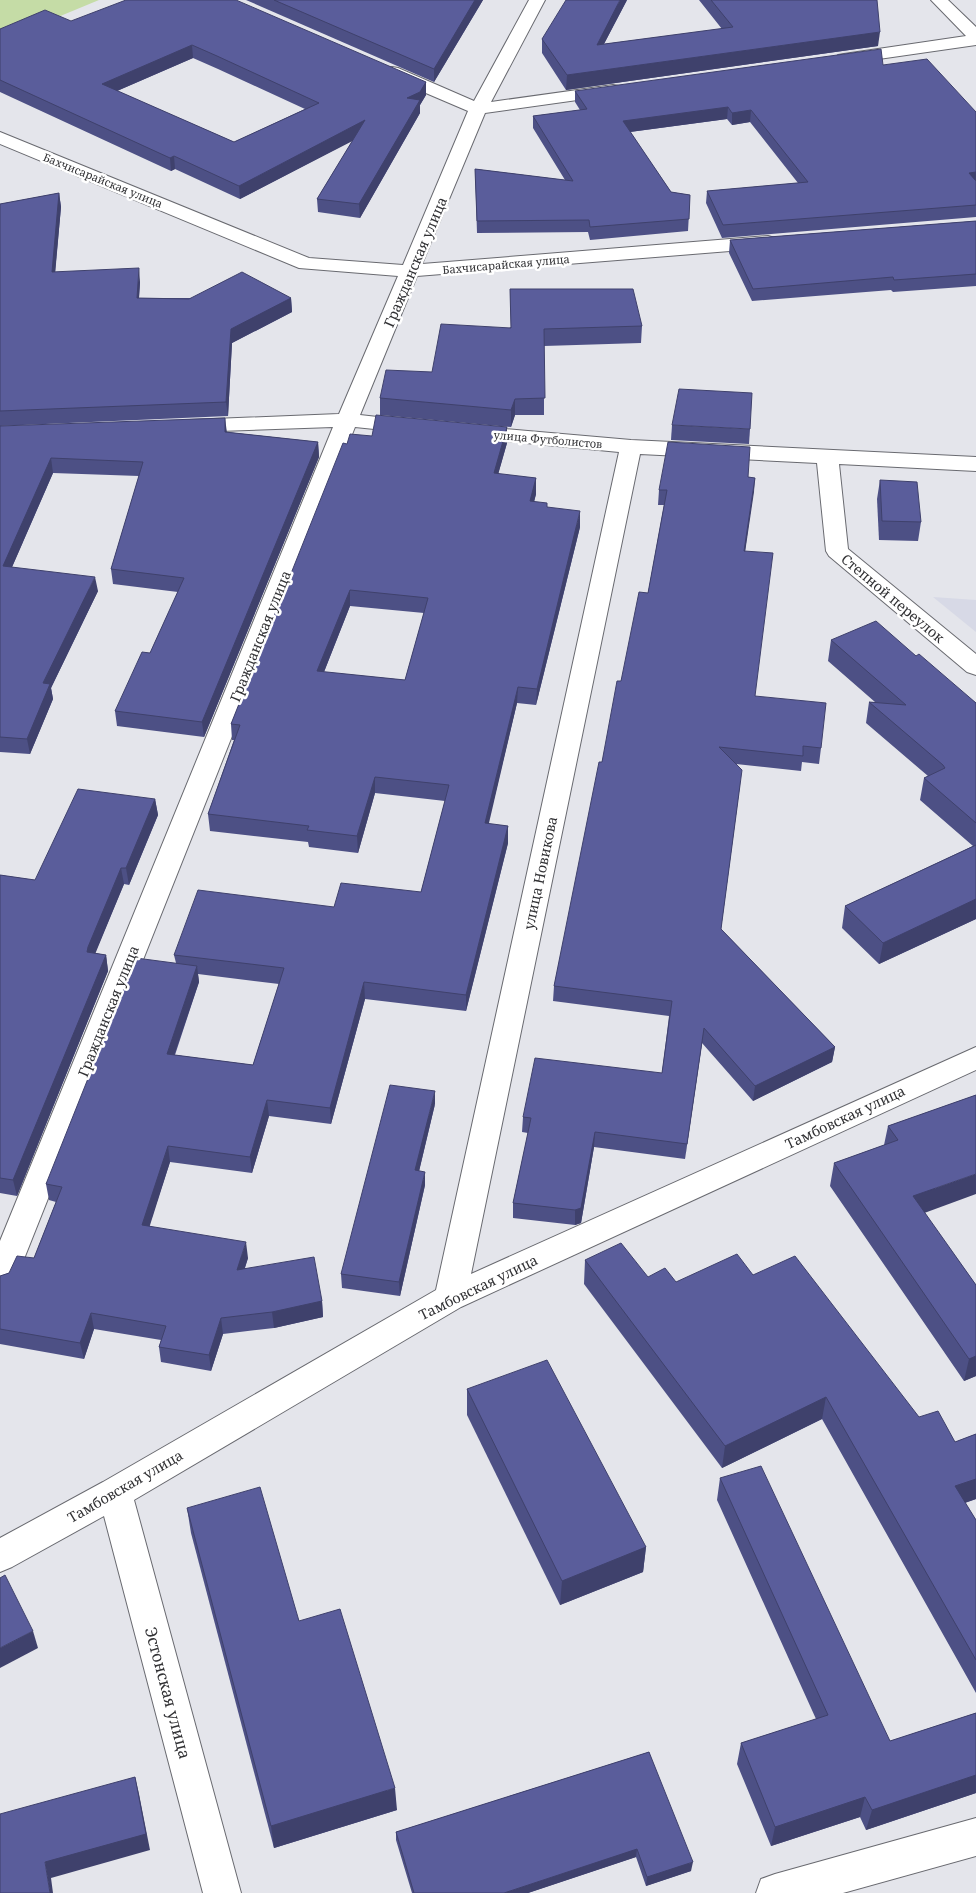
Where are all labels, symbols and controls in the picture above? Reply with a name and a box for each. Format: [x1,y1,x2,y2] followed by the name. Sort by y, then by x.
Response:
[41,149,165,211] street label: Бахчисарайская улица
[379,194,451,330] street label: Гражданская улица
[442,251,570,277] street label: Бахчисарайская улица
[493,427,603,451] street label: улица Футболистов
[837,549,949,647] street label: Степной переулок
[225,568,295,704] street label: Гражданская улица
[519,815,561,931] street label: улица Новикова
[73,943,143,1079] street label: Гражданская улица
[782,1081,908,1153] street label: Тамбовская улица
[415,1250,541,1324] street label: Тамбовская улица
[64,1445,186,1527] street label: Тамбовская улица
[140,1625,196,1761] street label: Эстонская улица

